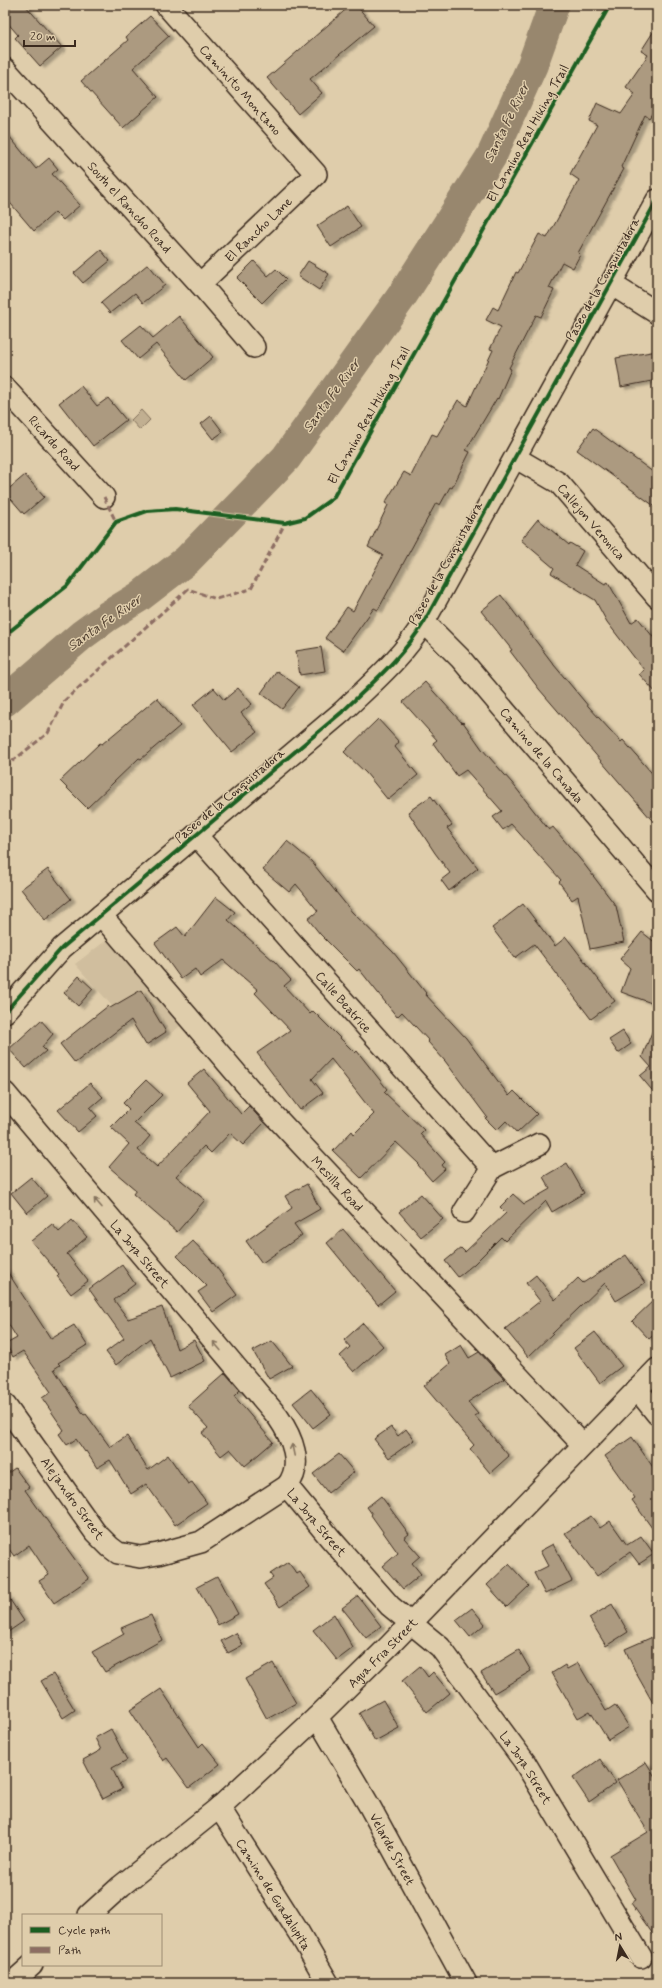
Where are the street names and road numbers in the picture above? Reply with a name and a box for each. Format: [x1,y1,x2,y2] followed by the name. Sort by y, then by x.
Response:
[195,42,285,140] street label: Caminito Montano
[483,62,573,206] street label: El Camino Real Hiking Trail
[83,158,175,257] street label: South el Rancho Road
[222,194,296,267] street label: El Rancho Lane
[562,215,645,345] street label: Paseo de la Conquistadora
[324,344,414,488] street label: El Camino Real Hiking Trail
[24,412,83,475] street label: Ricardo Road
[553,480,628,564] street label: Callejon Veronica
[405,499,488,629] street label: Paseo de la Conquistadora
[495,704,587,807] street label: Camino de la Canada
[171,745,289,847] street label: Paseo de la Conquistadora
[311,968,375,1037] street label: Calle Beatrice
[307,1153,367,1216] street label: Mesilla Road
[106,1217,173,1292] street label: La Joya Street
[36,1454,108,1544] street label: Alejandro Street
[282,1485,350,1561] street label: La Joya Street
[345,1614,422,1692] street label: Agua Fria Street
[495,1728,555,1808] street label: La Joya Street
[365,1810,418,1889] street label: Velarde Street
[231,1836,314,1954] street label: Camino de Guadalupita

